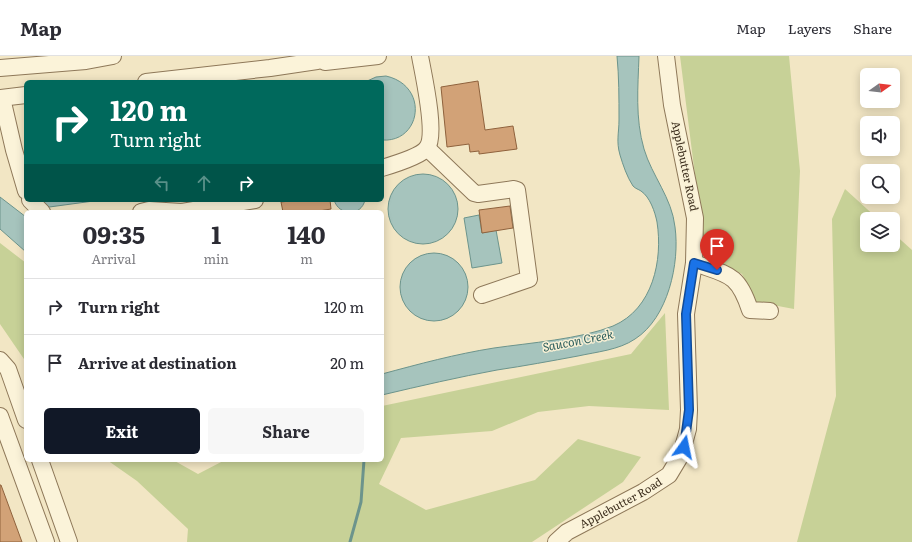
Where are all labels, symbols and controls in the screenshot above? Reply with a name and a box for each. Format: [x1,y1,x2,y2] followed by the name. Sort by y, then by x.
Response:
[20,14,62,42] text: Map
[736,18,766,38] text: Map
[788,18,831,38] text: Layers
[853,18,892,38] text: Share
[860,68,900,108] north arrow
[860,68,900,252] map controls
[110,88,187,130] text: 120 m
[44,96,96,148] icon: right
[860,116,900,156] button: sound
[669,119,703,213] street label: Applebutter Road
[110,126,201,153] text: Turn right
[860,164,900,204] button: search
[151,172,173,194] icon: left
[193,172,215,194] icon: ahead
[235,172,257,194] icon: right
[860,212,900,252] button: layers
[82,216,145,251] text: 09:35
[211,216,221,251] text: 1
[287,216,326,251] text: 140
[700,229,734,270] pin
[706,235,728,257] icon: arrive
[92,249,136,268] text: Arrival
[203,249,229,268] text: min
[300,249,313,268] text: m
[78,295,160,318] text: Turn right
[324,295,364,318] text: 120 m
[44,296,66,318] icon: right
[541,324,615,356] water label: Saucon Creek
[78,351,237,374] text: Arrive at destination
[330,351,364,374] text: 20 m
[44,352,66,374] icon: arrive
[44,408,200,454] button: Exit
[208,408,364,454] button: Share
[663,426,705,468] position arrow
[576,473,665,531] street label: Applebutter Road

